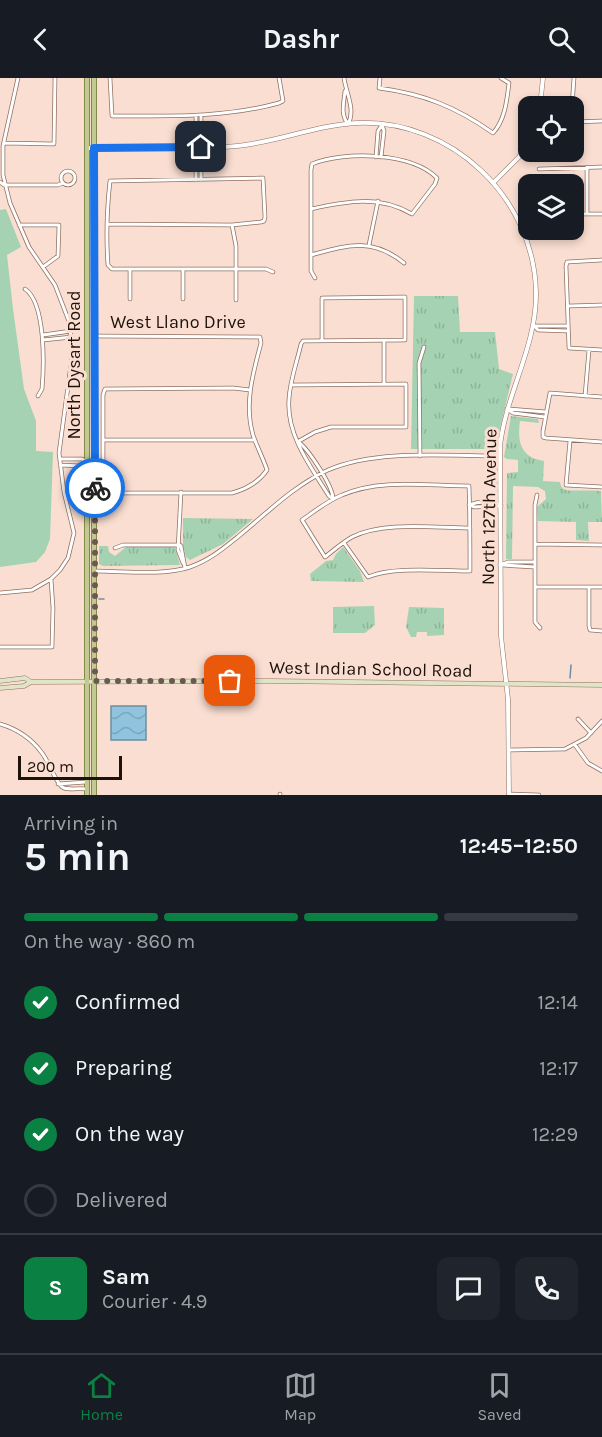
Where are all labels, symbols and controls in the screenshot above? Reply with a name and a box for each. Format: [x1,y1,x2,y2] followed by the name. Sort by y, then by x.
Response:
[24,23,57,56] icon: back
[263,23,339,55] text: Dashr
[545,23,578,56] icon: search
[518,96,584,240] map controls
[518,96,584,162] button: locate
[175,121,226,172] pin
[184,130,217,163] icon: home
[518,174,584,240] button: layers
[63,290,85,440] street label: North Dysart Road
[110,311,246,333] street label: West Llano Drive
[477,429,501,585] street label: North 127th Avenue
[65,458,125,518] courier
[79,472,112,505] icon: bike
[204,655,255,706] pin
[269,656,473,682] street label: West Indian School Road
[213,664,246,697] icon: bag
[18,753,122,780] scale bar
[27,757,74,776] text: 200 m
[24,812,118,835] text: Arriving in
[460,833,578,859] text: 12:45–12:50
[24,834,131,880] text: 5 min
[24,930,195,953] text: On the way · 860 m
[24,986,57,1019] icon: check
[75,989,181,1015] text: Confirmed
[537,991,578,1014] text: 12:14
[24,1052,57,1085] icon: check
[75,1055,172,1081] text: Preparing
[539,1057,578,1080] text: 12:17
[24,1118,57,1151] icon: check
[75,1121,184,1147] text: On the way
[532,1123,578,1146] text: 12:29
[75,1187,168,1213] text: Delivered
[437,1257,500,1320] button: chat
[515,1257,578,1320] button: phone
[102,1264,150,1290] text: Sam
[48,1275,63,1301] text: S
[102,1290,207,1313] text: Courier · 4.9
[80,1369,123,1424] tab: Home
[284,1369,317,1424] tab: Map
[477,1369,522,1424] tab: Saved

